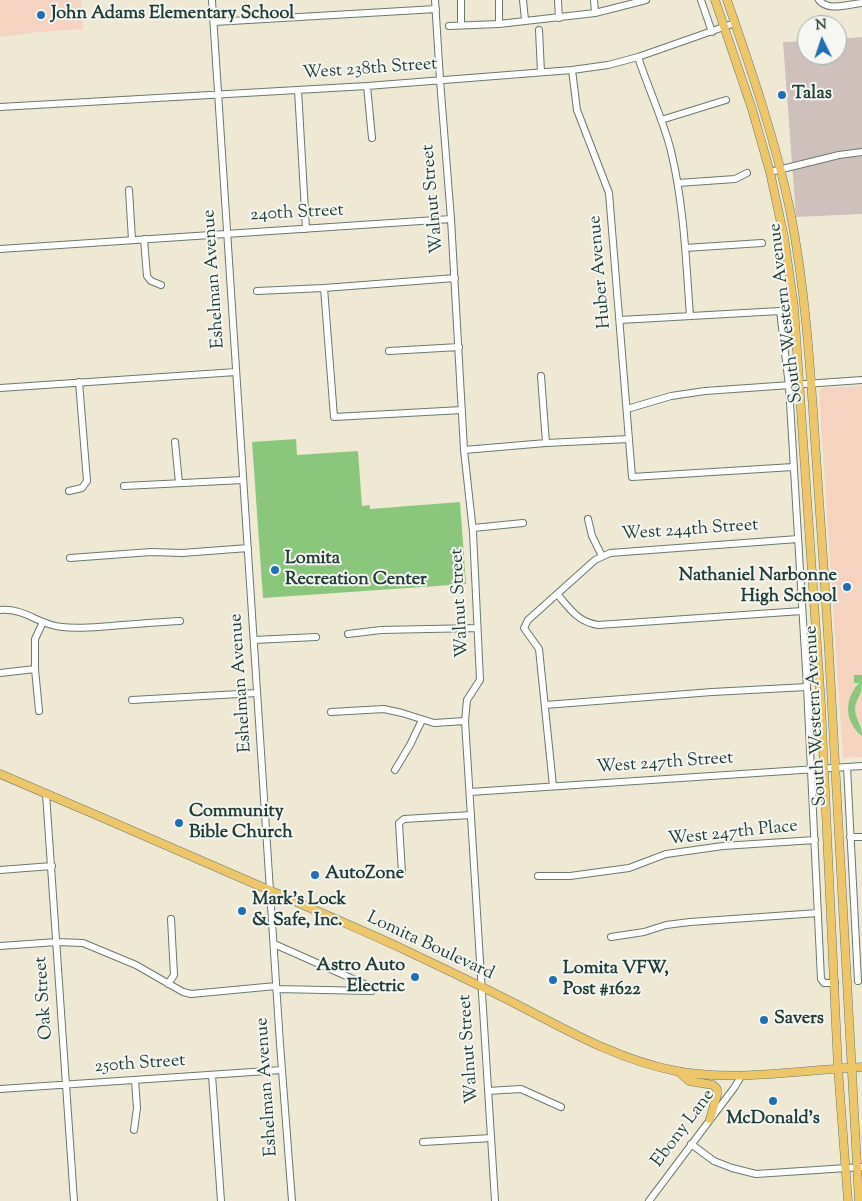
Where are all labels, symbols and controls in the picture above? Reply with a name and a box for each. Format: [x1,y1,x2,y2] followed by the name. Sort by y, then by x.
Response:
[51,4,294,26] place label: John Adams Elementary School
[35,9,47,21] marker: John Adams Elementary School
[797,15,847,65] north arrow
[815,16,827,36] text: N
[302,55,438,85] street label: West 238th Street
[792,84,832,106] place label: Talas
[776,89,788,101] marker: Talas
[418,143,450,255] street label: Walnut Street
[250,201,344,227] street label: 240th Street
[199,209,231,349] street label: Eshelman Avenue
[585,215,617,329] street label: Huber Avenue
[765,222,809,404] street label: South Western Avenue
[621,515,759,547] street label: West 244th Street
[447,548,475,658] street label: Walnut Street
[285,549,427,592] place label: Lomita Recreation Center
[269,564,281,576] marker: Lomita Recreation Center
[679,566,837,608] place label: Nathaniel Narbonne High School
[841,581,853,593] marker: Nathaniel Narbonne High School
[226,613,258,753] street label: Eshelman Avenue
[801,625,833,807] street label: South Western Avenue
[596,748,734,780] street label: West 247th Street
[189,802,293,844] place label: Community Bible Church
[667,816,799,852] street label: West 247th Place
[173,817,185,829] marker: Community Bible Church
[325,864,404,886] place label: AutoZone
[309,869,321,881] marker: AutoZone
[252,890,346,932] place label: Mark's Lock & Safe, Inc.
[236,905,248,917] marker: Mark's Lock & Safe, Inc.
[363,908,497,986] street label: Lomita Boulevard
[31,955,59,1041] street label: Oak Street
[316,956,405,999] place label: Astro Auto Electric
[563,959,669,1002] place label: Lomita VFW, Post #1622
[409,971,421,983] marker: Astro Auto Electric
[547,974,559,986] marker: Lomita VFW, Post #1622
[455,994,485,1104] street label: Walnut Street
[774,1009,824,1031] place label: Savers
[758,1014,770,1026] marker: Savers
[252,1017,284,1157] street label: Eshelman Avenue
[94,1051,186,1079] street label: 250th Street
[648,1086,720,1172] street label: Ebony Lane
[767,1095,779,1107] marker: McDonald's
[726,1109,820,1131] place label: McDonald's

